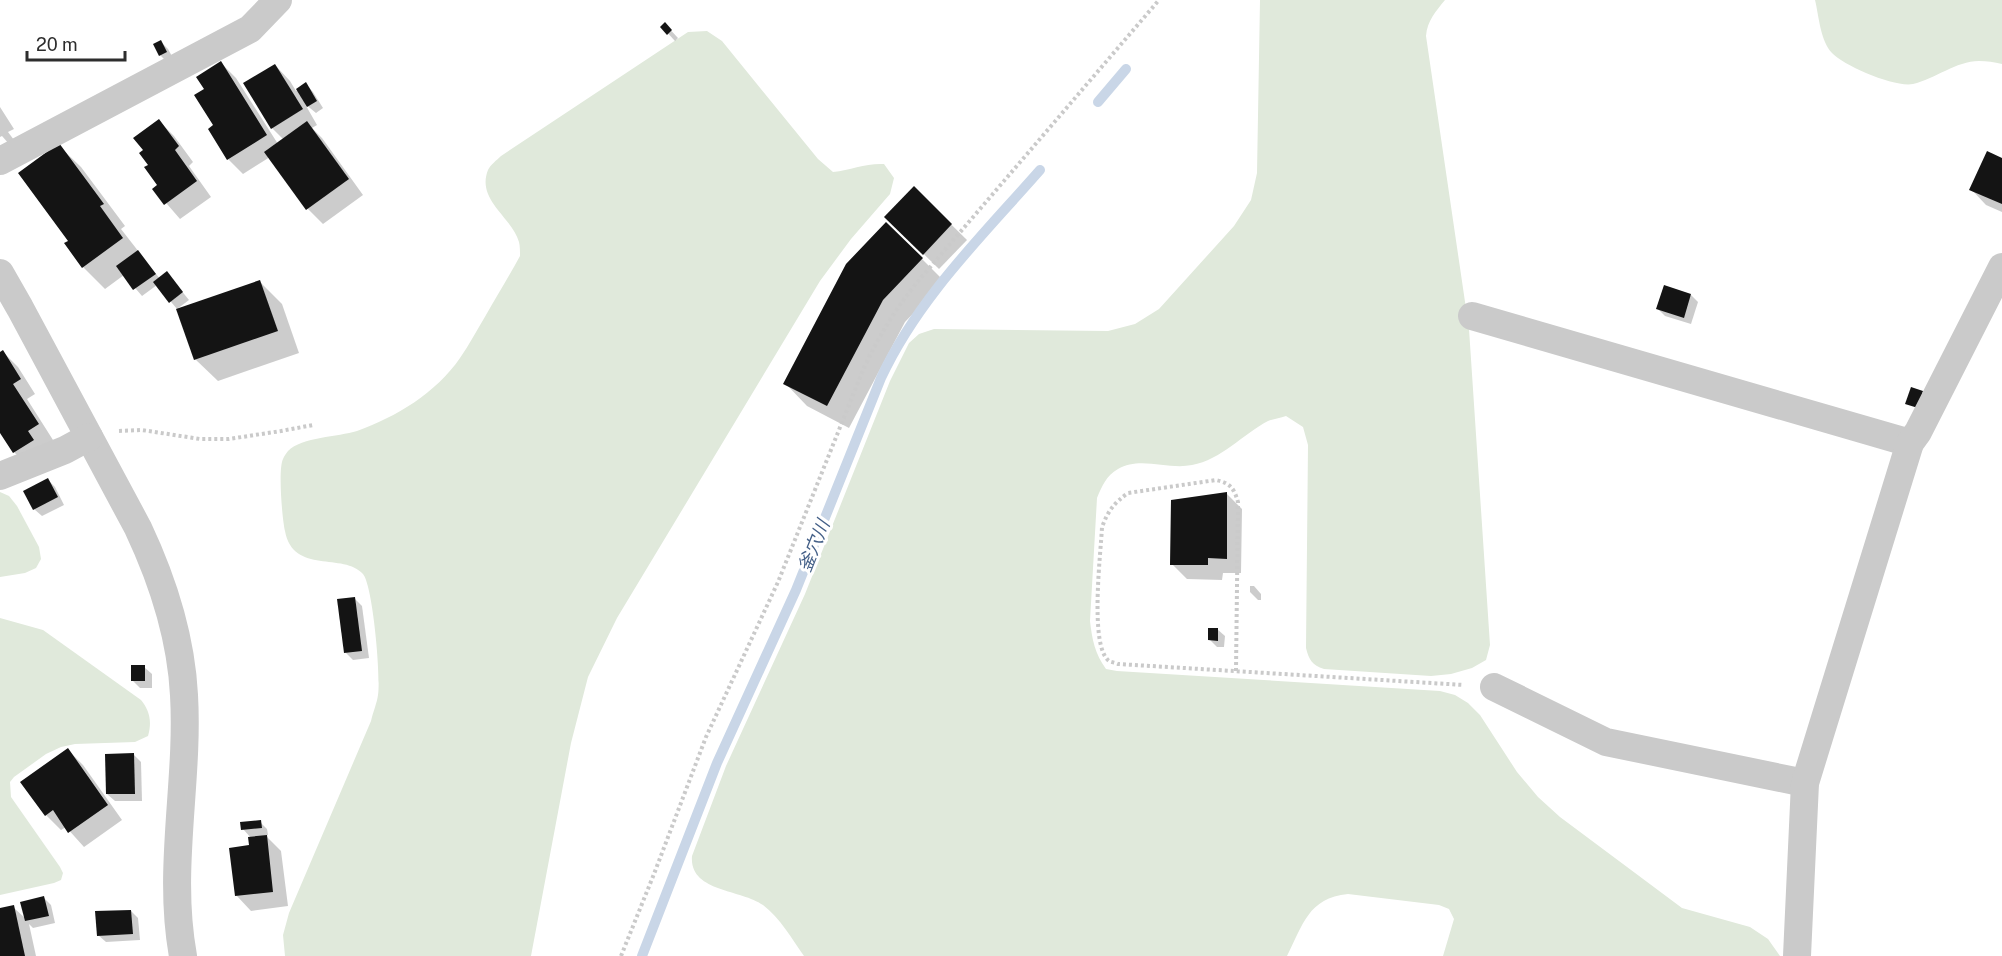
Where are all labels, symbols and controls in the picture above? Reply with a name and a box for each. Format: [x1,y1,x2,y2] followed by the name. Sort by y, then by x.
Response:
[27,24,124,62] scale bar
[36,34,78,55] text: 20 m
[794,515,834,575] water label: 釜穴川

